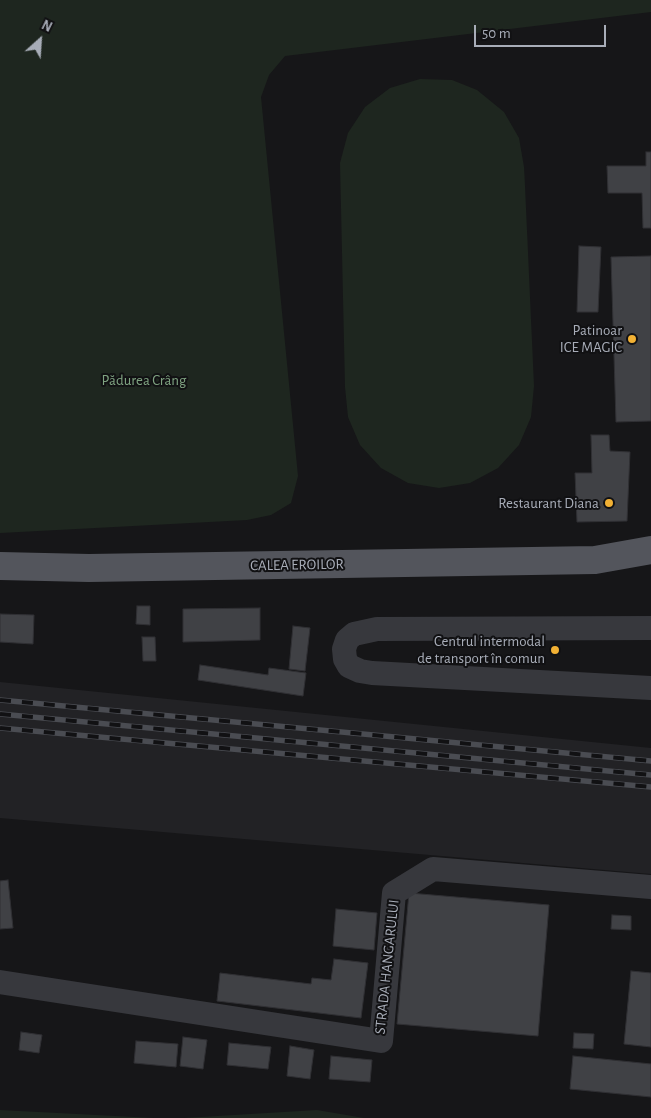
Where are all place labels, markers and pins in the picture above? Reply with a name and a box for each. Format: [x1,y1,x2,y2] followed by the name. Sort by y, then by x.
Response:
[560,321,622,356] place label: Patinoar ICE MAGIC
[626,333,638,345] marker: Patinoar ICE MAGIC
[498,494,599,512] place label: Restaurant Diana
[603,497,615,509] marker: Restaurant Diana
[417,632,545,667] place label: Centrul intermodal de transport în comun
[549,644,561,656] marker: Centrul intermodal de transport în comun

